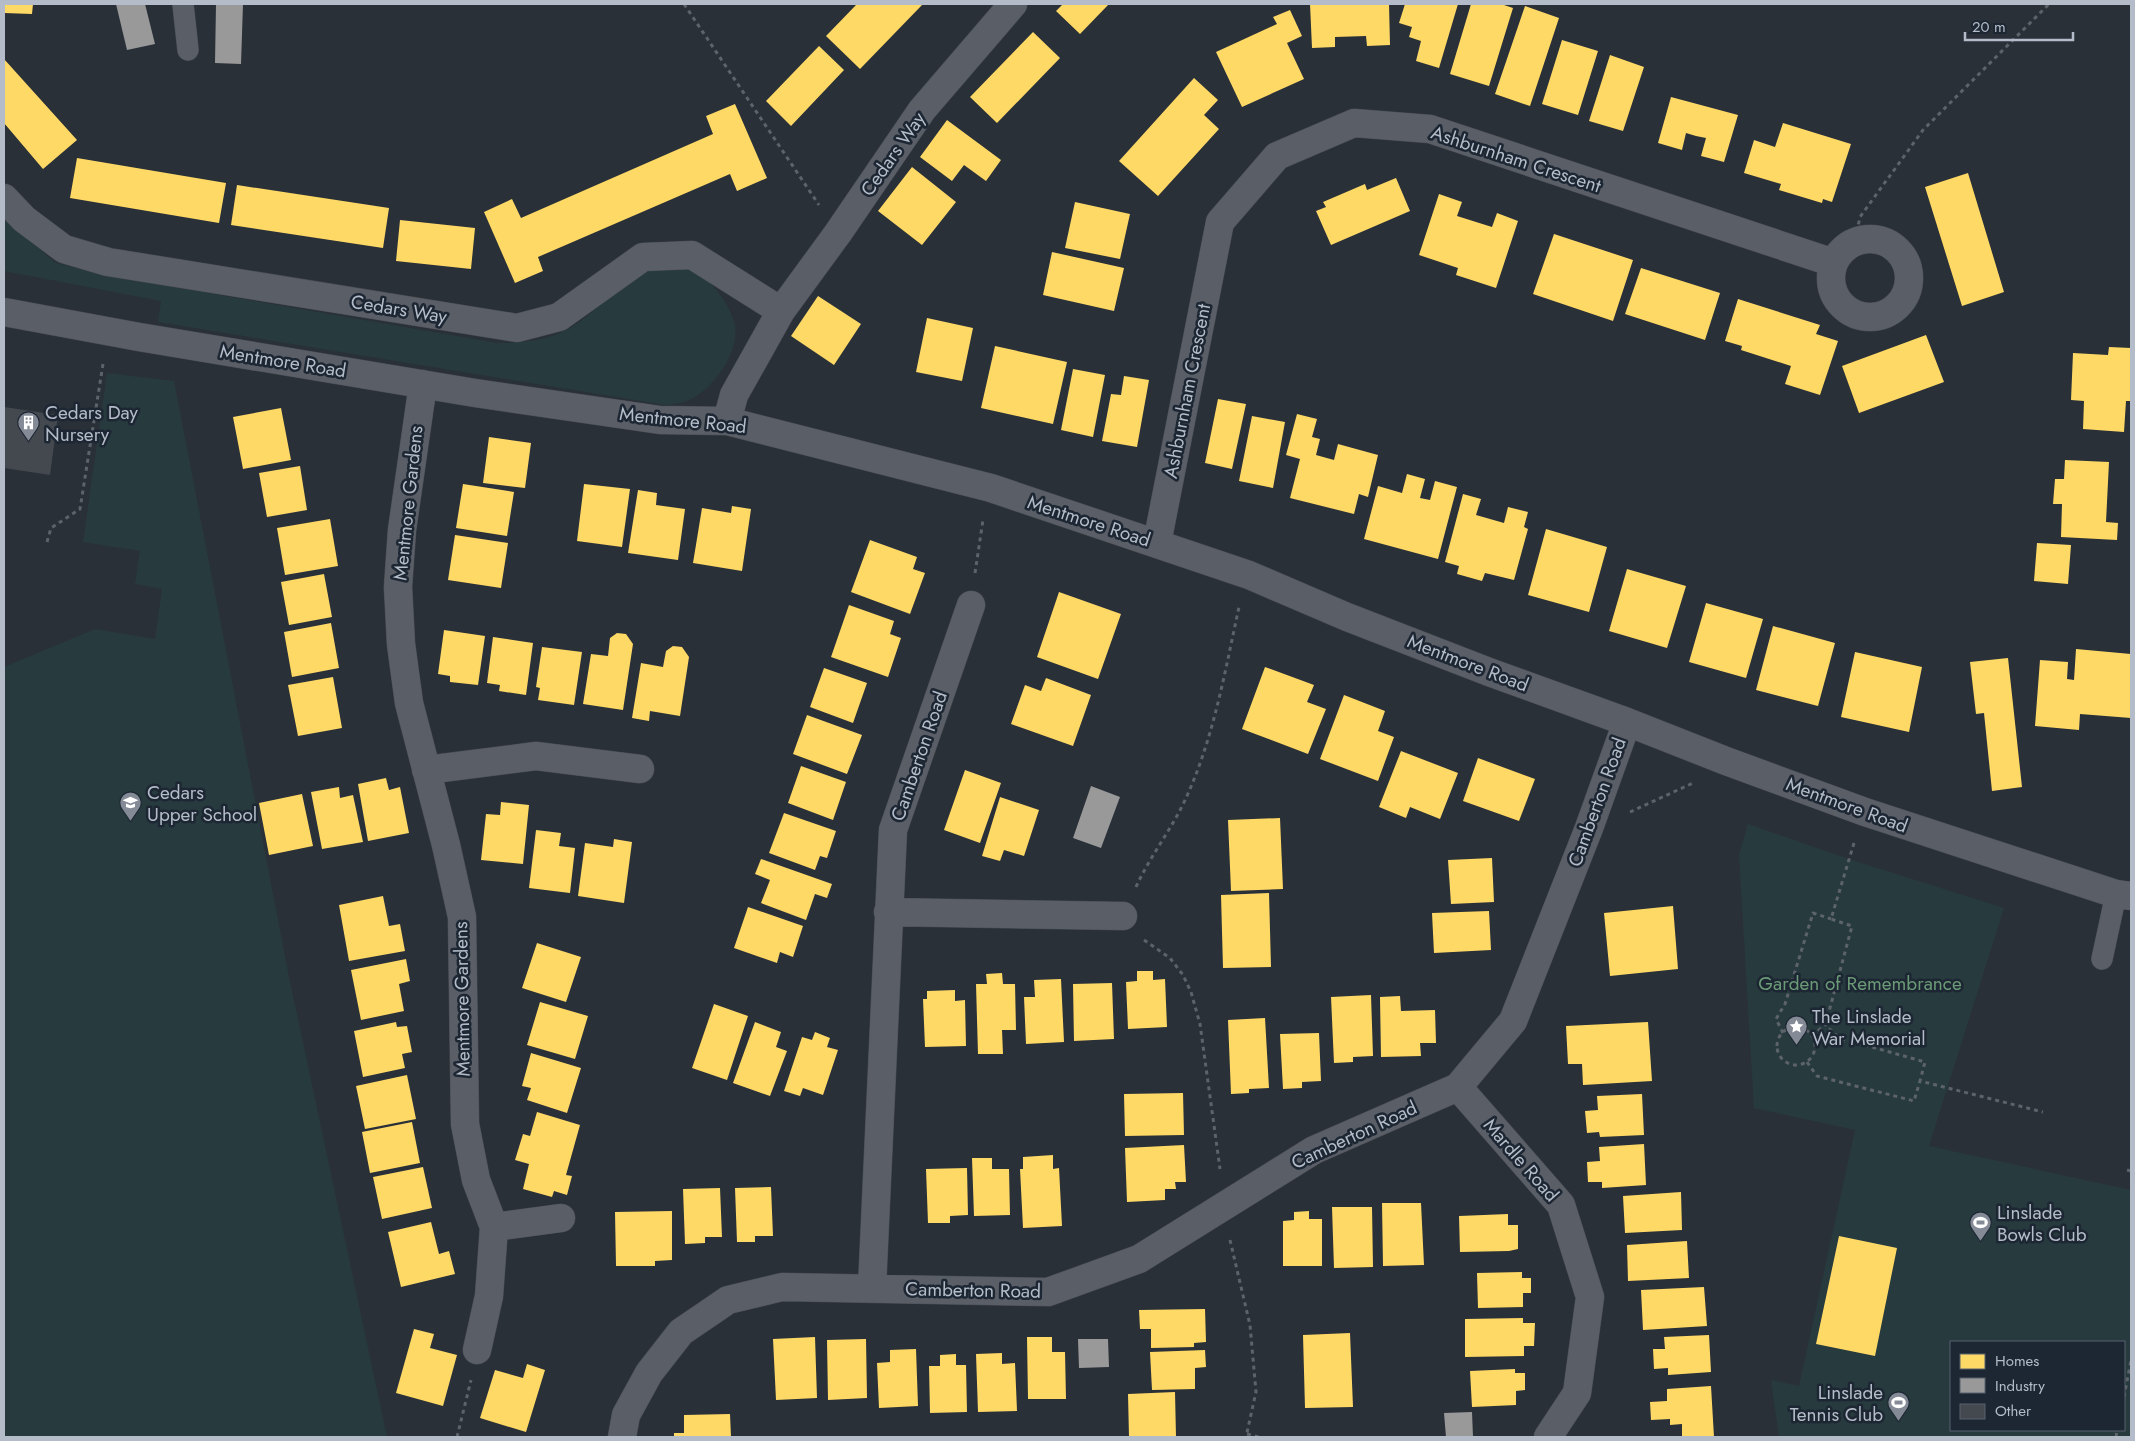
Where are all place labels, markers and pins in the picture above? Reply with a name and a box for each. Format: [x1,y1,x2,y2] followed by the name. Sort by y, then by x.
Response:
[45,399,139,448] place label: Cedars Day Nursery
[17,411,41,442] building icon: Cedars Day Nursery
[147,779,257,828] place label: Cedars Upper School
[119,791,143,822] school or university icon: Cedars Upper School
[1812,1003,1926,1052] place label: The Linslade War Memorial
[1784,1015,1808,1046] place icon: The Linslade War Memorial
[1997,1199,2087,1248] place label: Linslade Bowls Club
[1969,1211,1993,1242] sports icon: Linslade Bowls Club
[1790,1379,1883,1428] place label: Linslade Tennis Club
[1887,1391,1911,1422] sports icon: Linslade Tennis Club

